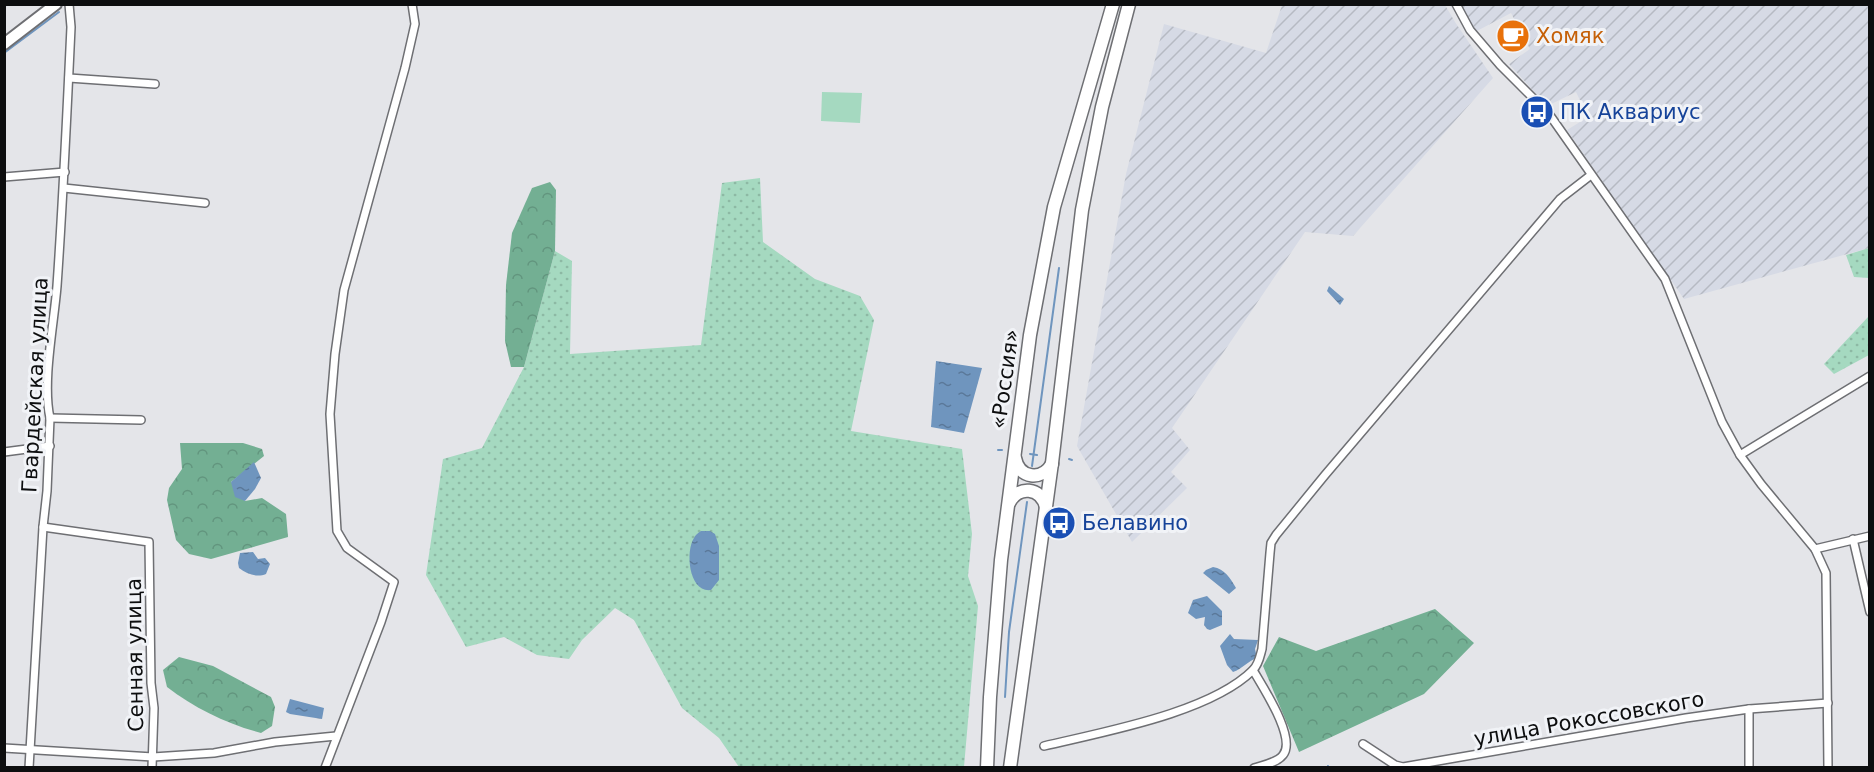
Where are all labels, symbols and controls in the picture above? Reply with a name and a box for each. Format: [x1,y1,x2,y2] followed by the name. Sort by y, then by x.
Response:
[1495,18,1531,54] cafe icon: Хомяк
[1536,24,1604,48] place label: Хомяк
[1519,94,1555,130] bus stop icon: ПК Аквариус
[1560,100,1701,124] place label: ПК Аквариус
[17,277,53,493] street label: Гвардейская улица
[986,328,1024,430] street label: «Россия»
[1041,505,1077,541] bus stop icon: Белавино
[1082,511,1188,535] place label: Белавино
[122,578,148,732] street label: Сенная улица
[1472,687,1706,751] street label: улица Рокоссовского

